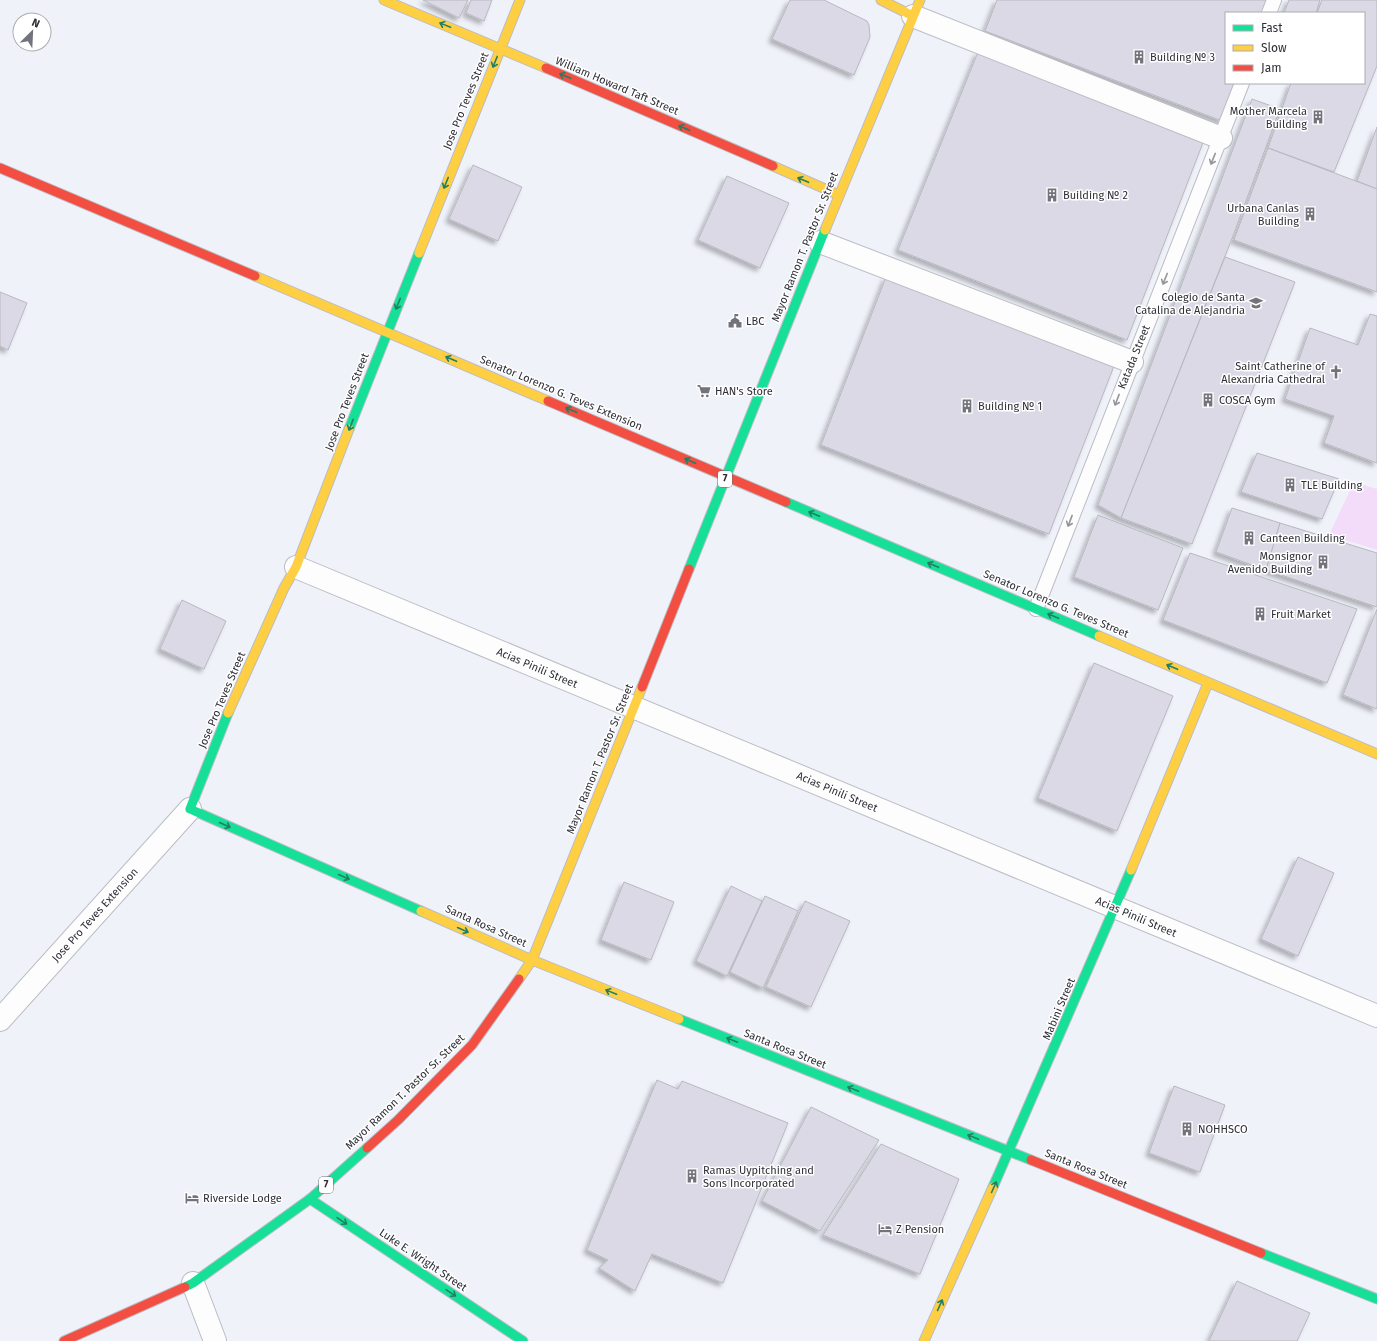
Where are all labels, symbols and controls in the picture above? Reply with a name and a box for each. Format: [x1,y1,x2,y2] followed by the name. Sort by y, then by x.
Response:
[12,12,52,52] north arrow
[1225,12,1365,84] legend
[30,16,42,31] text: N
[440,21,452,29] one-way arrow
[1261,21,1283,35] text: Fast
[1261,41,1287,55] text: Slow
[1131,49,1147,65] building icon: Building № 3
[441,51,491,151] street label: Jose Pro Teves Street
[1150,51,1215,64] place label: Building № 3
[553,54,681,118] street label: William Howard Taft Street
[490,56,498,68] one-way arrow
[1261,61,1281,75] text: Jam
[559,72,571,79] one-way arrow
[1230,105,1307,131] place label: Mother Marcela Building
[1310,109,1326,125] building icon: Mother Marcela Building
[679,124,691,131] one-way arrow
[1208,152,1216,164] one-way arrow
[769,170,841,324] street label: Mayor Ramon T. Pastor Sr. Street
[442,176,450,188] one-way arrow
[798,176,810,183] one-way arrow
[1044,187,1060,203] building icon: Building № 2
[1063,189,1128,202] place label: Building № 2
[1227,202,1299,228] place label: Urbana Canlas Building
[1302,206,1318,222] building icon: Urbana Canlas Building
[1160,273,1168,285] one-way arrow
[1135,291,1245,317] place label: Colegio de Santa Catalina de Alejandria
[1248,295,1264,311] school or university icon: Colegio de Santa Catalina de Alejandria
[394,297,402,309] one-way arrow
[727,313,743,329] public building icon: LBC
[746,315,764,328] place label: LBC
[1115,323,1153,391] street label: Katada Street
[322,351,372,453] street label: Jose Pro Teves Street
[478,353,644,433] street label: Senator Lorenzo G. Teves Extension
[445,355,457,362] one-way arrow
[1221,360,1326,386] place label: Saint Catherine of Alexandria Cathedral
[1328,364,1344,380] church icon: Saint Catherine of Alexandria Cathedral
[696,383,712,399] supermarket icon: HAN's Store
[715,385,773,398] place label: HAN's Store
[1200,392,1216,408] building icon: COSCA Gym
[1112,394,1120,406] one-way arrow
[1219,394,1276,407] place label: COSCA Gym
[959,398,975,414] building icon: Building № 1
[978,400,1042,413] place label: Building № 1
[565,406,577,413] one-way arrow
[347,418,355,430] one-way arrow
[685,457,697,464] one-way arrow
[718,471,732,487] road number: 7
[1282,477,1298,493] building icon: TLE Building
[1301,479,1362,492] place label: TLE Building
[808,509,820,517] one-way arrow
[1065,515,1073,527] one-way arrow
[1241,530,1257,546] building icon: Canteen Building
[1260,532,1345,545] place label: Canteen Building
[1228,550,1313,576] place label: Monsignor Avenido Building
[1315,554,1331,570] building icon: Monsignor Avenido Building
[927,560,939,568] one-way arrow
[981,567,1131,641] street label: Senator Lorenzo G. Teves Street
[1252,606,1268,622] building icon: Fruit Market
[1271,608,1331,621] place label: Fruit Market
[1047,612,1059,619] one-way arrow
[495,645,579,691] street label: Acias Pinili Street
[196,650,248,750] street label: Jose Pro Teves Street
[1166,663,1178,670] one-way arrow
[564,682,636,836] street label: Mayor Ramon T. Pastor Sr. Street
[795,769,879,815] street label: Acias Pinili Street
[219,822,231,829] one-way arrow
[49,865,141,965] street label: Jose Pro Teves Extension
[338,874,350,881] one-way arrow
[1094,894,1178,940] street label: Acias Pinili Street
[443,902,529,950] street label: Santa Rosa Street
[457,926,469,934] one-way arrow
[1040,976,1078,1042] street label: Mabini Street
[606,987,618,995] one-way arrow
[742,1027,828,1072] street label: Santa Rosa Street
[343,1032,467,1152] street label: Mayor Ramon T. Pastor Sr. Street
[727,1036,739,1043] one-way arrow
[847,1084,859,1092] one-way arrow
[1179,1121,1195,1137] building icon: NOHHSCO
[1198,1123,1248,1136] place label: NOHHSCO
[968,1133,980,1140] one-way arrow
[1043,1147,1129,1192] street label: Santa Rosa Street
[703,1164,814,1190] place label: Ramas Uypitching and Sons Incorporated
[684,1168,700,1184] building icon: Ramas Uypitching and Sons Incorporated
[319,1177,333,1193] road number: 7
[990,1181,998,1193] one-way arrow
[184,1190,200,1206] hotel icon: Riverside Lodge
[203,1192,282,1205] place label: Riverside Lodge
[336,1217,347,1225] one-way arrow
[877,1221,893,1237] hotel icon: Z Pension
[896,1223,944,1236] place label: Z Pension
[377,1226,469,1294] street label: Luke E. Wright Street
[445,1289,456,1297] one-way arrow
[937,1300,944,1312] one-way arrow

